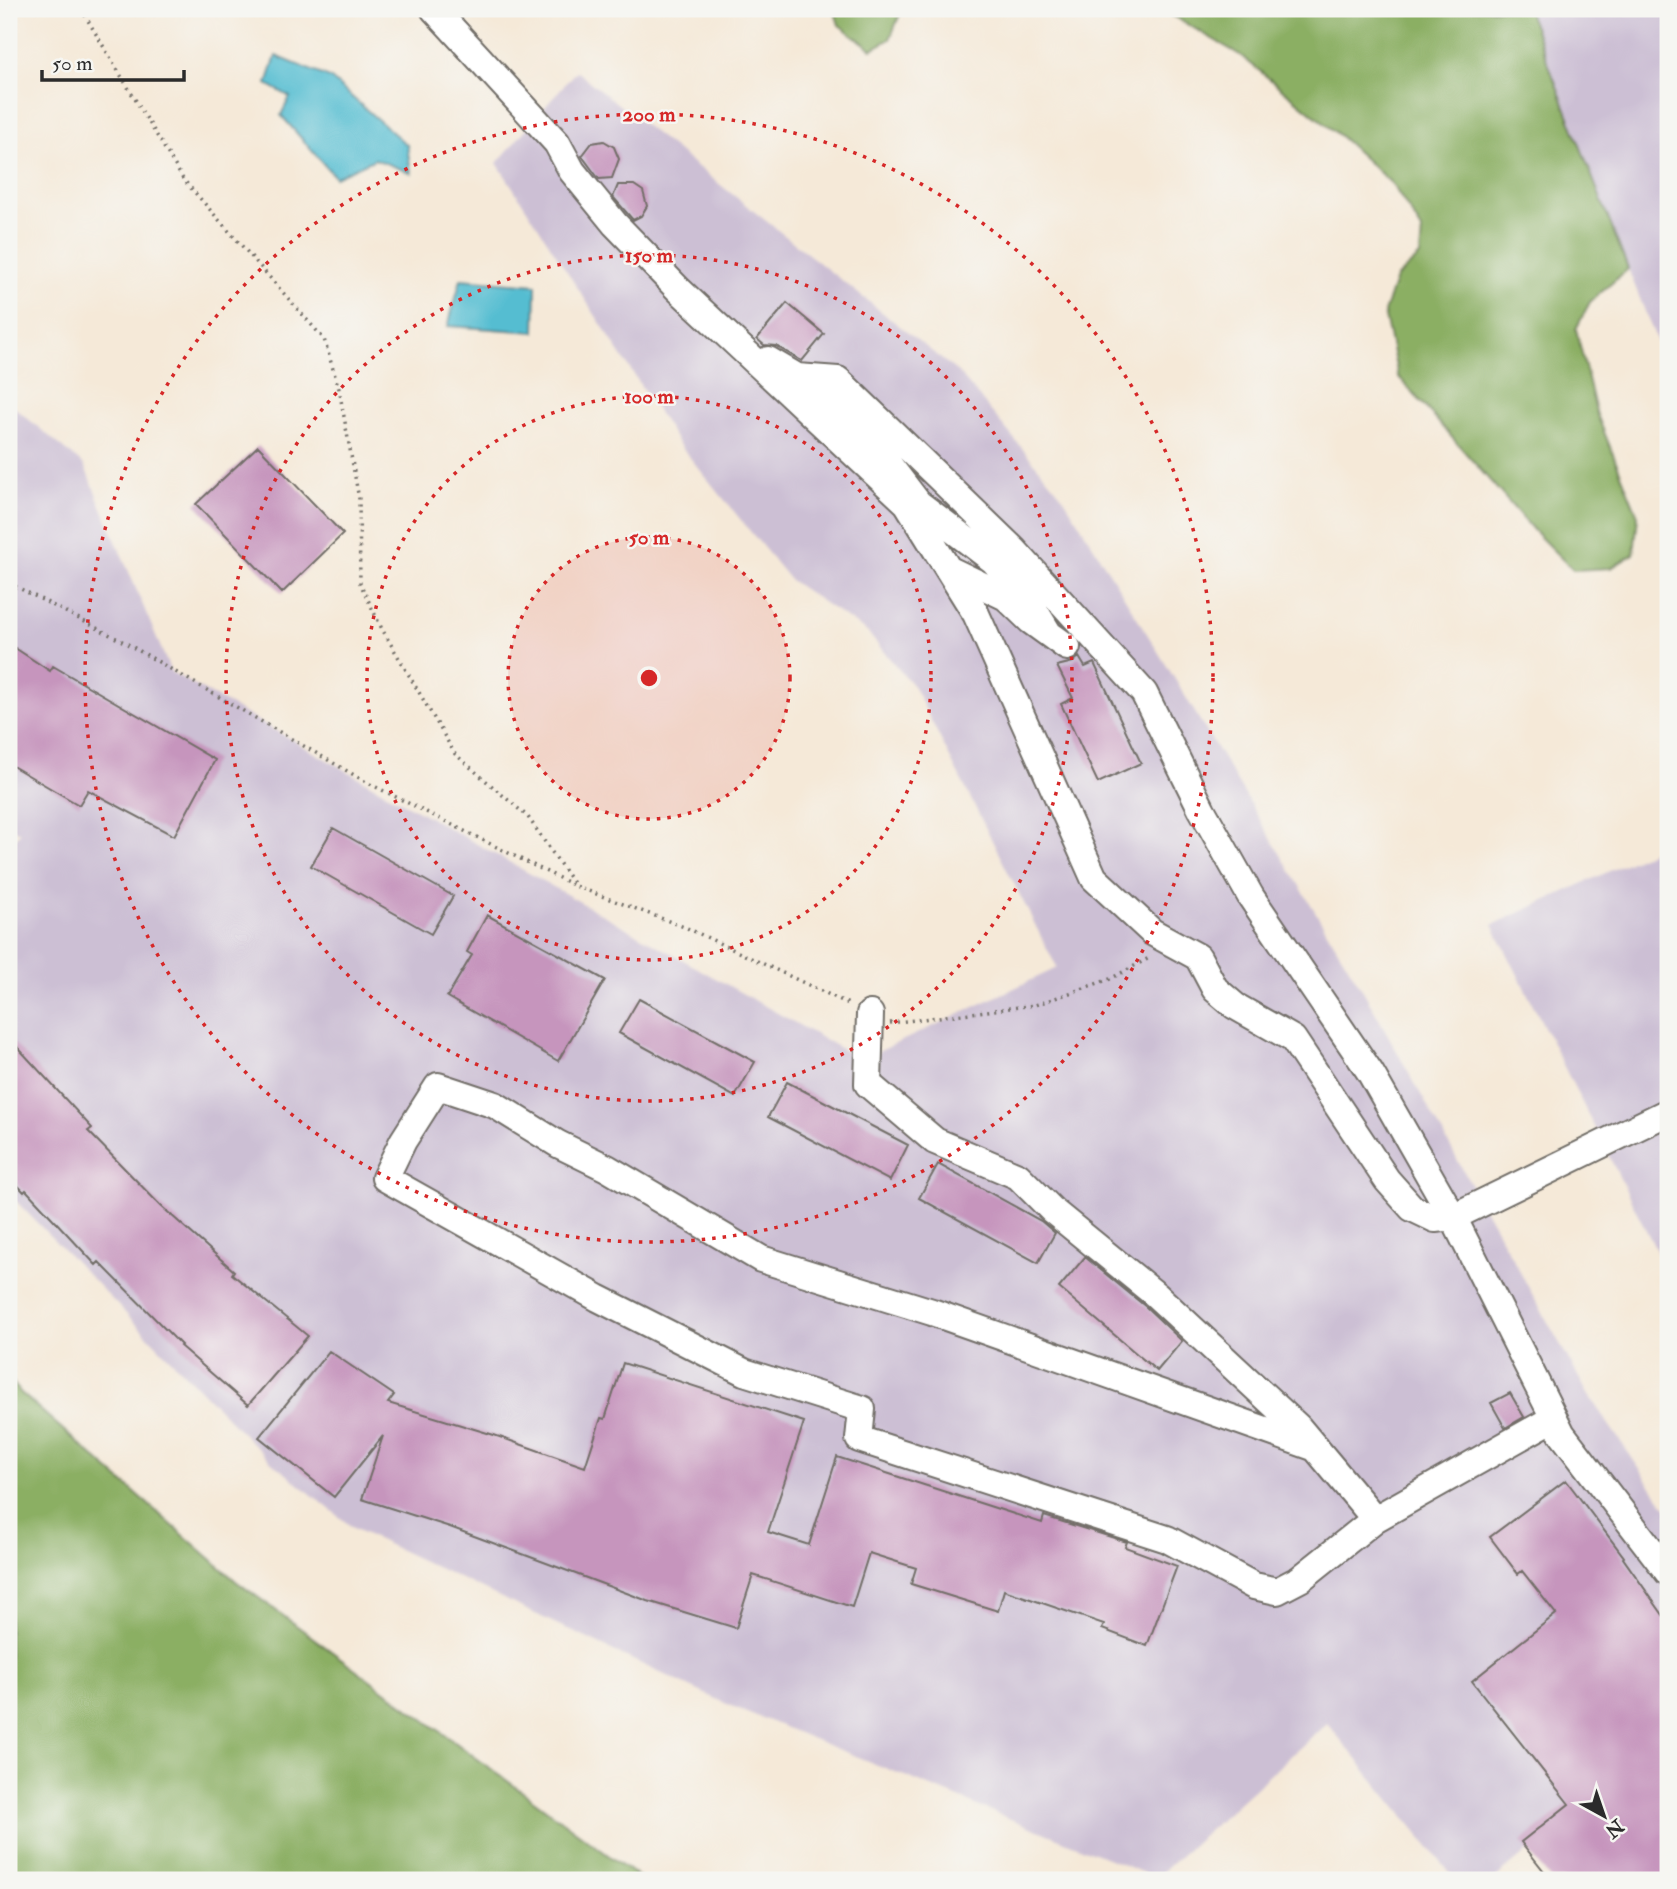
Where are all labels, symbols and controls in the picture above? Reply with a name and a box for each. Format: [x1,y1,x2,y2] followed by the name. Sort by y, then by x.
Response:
[42,38,184,82] scale bar
[52,50,93,77] text: 50 m
[623,101,676,128] text: 200 m
[625,242,674,269] text: 150 m
[624,383,675,410] text: 100 m
[629,524,670,551] text: 50 m
[637,666,661,690] centre of rings
[1568,1780,1638,1850] north arrow
[1599,1813,1629,1844] text: N

